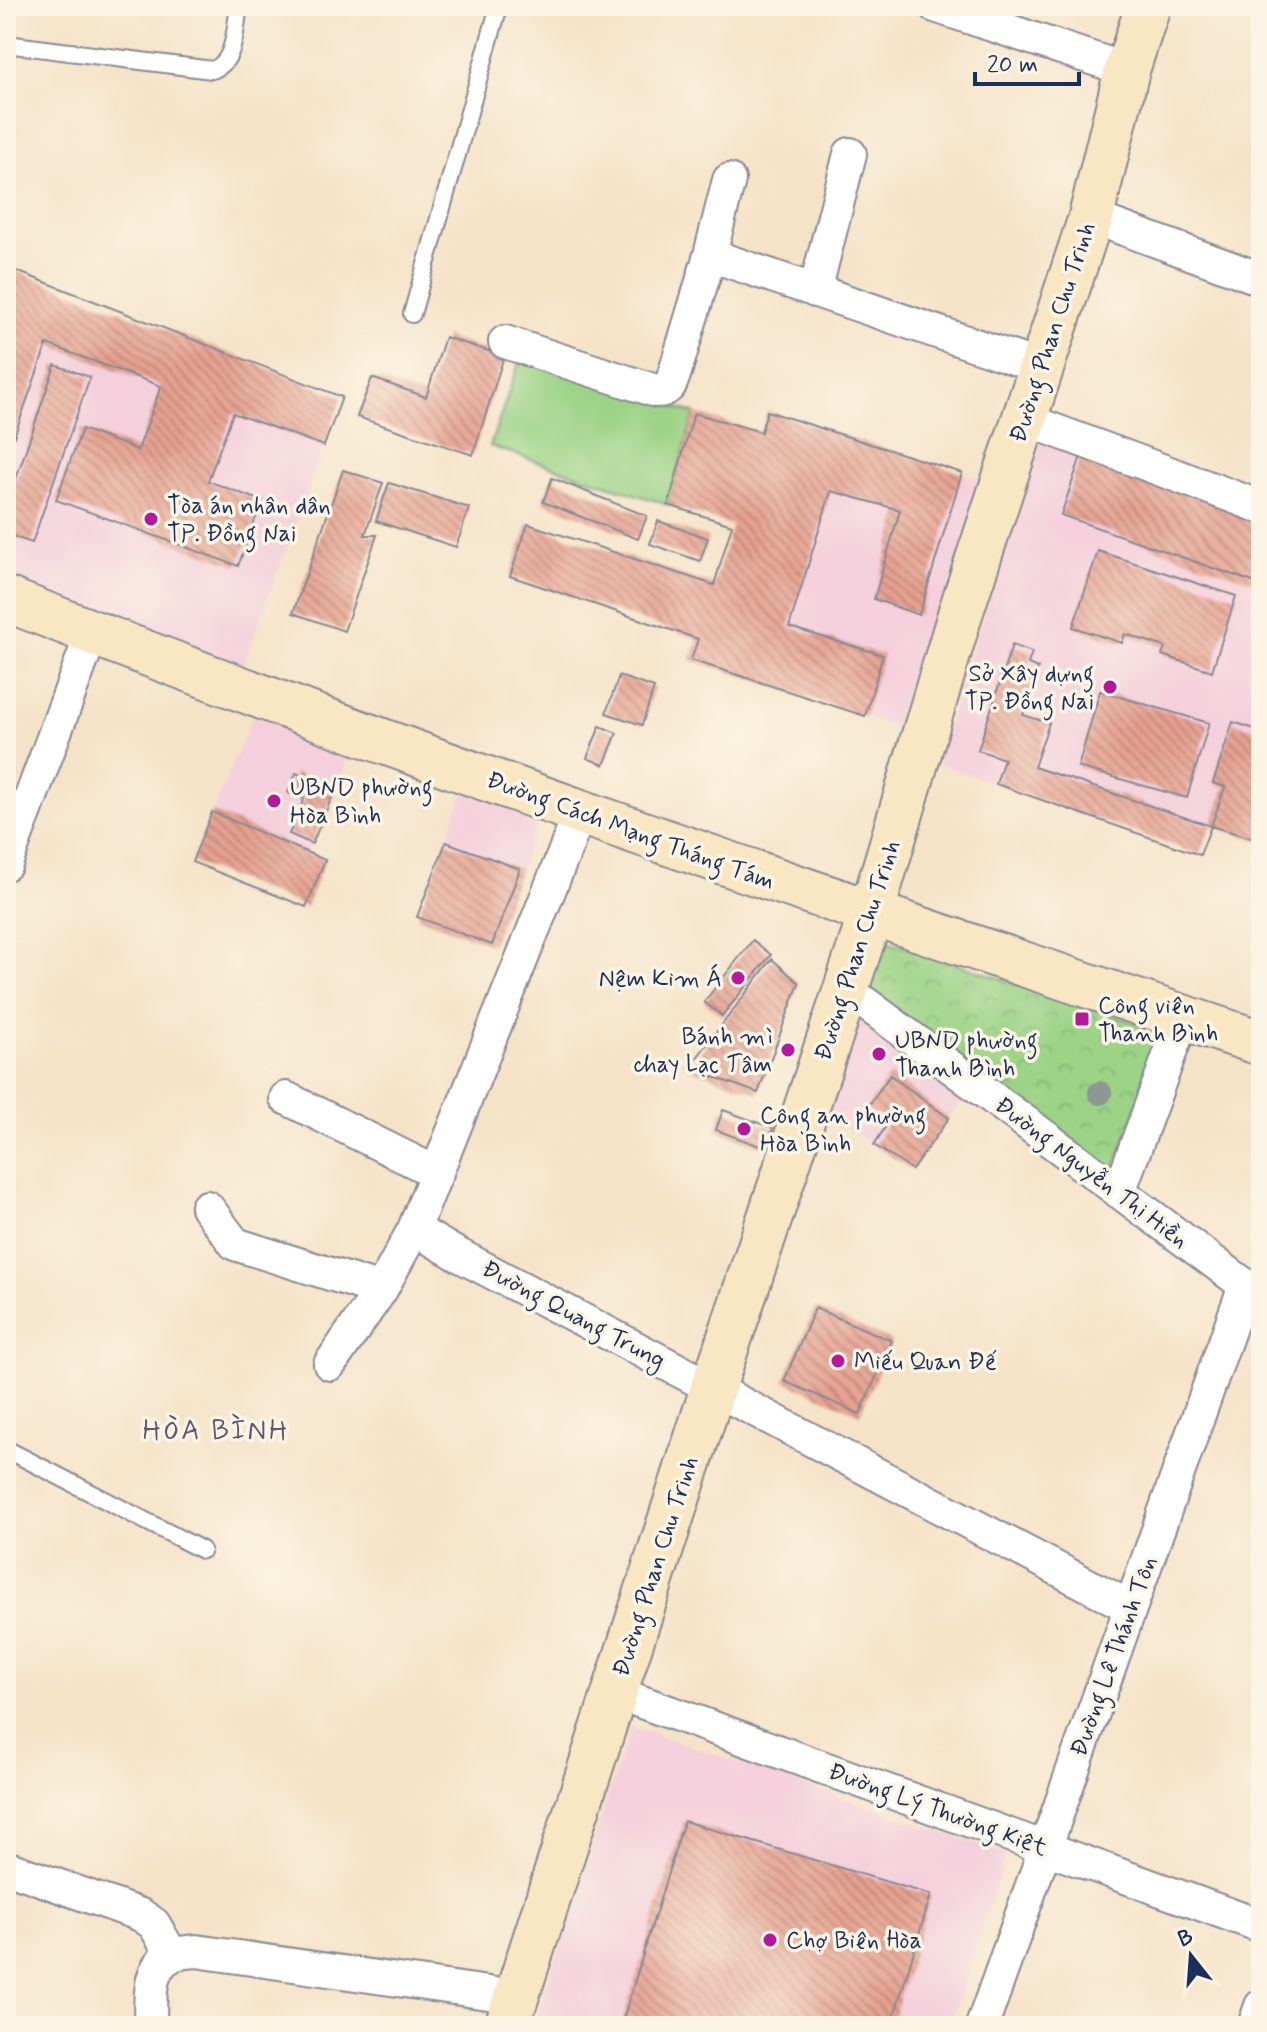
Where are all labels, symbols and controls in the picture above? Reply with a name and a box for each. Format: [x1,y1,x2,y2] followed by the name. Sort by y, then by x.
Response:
[975,36,1079,86] scale bar
[987,50,1038,81] text: 20 m
[1003,218,1107,447] street label: Đường Phan Chu Trinh
[167,491,331,553] place label: Tòa án nhân dân TP. Đồng Nai
[142,510,160,528] marker: Tòa án nhân dân TP. Đồng Nai
[965,659,1094,721] place label: Sở Xây dựng TP. Đồng Nai
[1101,678,1119,696] marker: Sở Xây dựng TP. Đồng Nai
[481,765,779,901] street label: Đường Cách Mạng Tháng Tám
[290,773,433,832] place label: UBND phường Hòa Bình
[265,792,283,810] marker: UBND phường Hòa Bình
[808,836,912,1065] street label: Đường Phan Chu Trinh
[599,963,722,995] place label: Nệm Kim Á
[729,969,747,987] marker: Nệm Kim Á
[1098,991,1218,1050] place label: Công viên Thanh Bình
[1073,1010,1091,1028] marker: Công viên Thanh Bình
[633,1022,772,1081] place label: Bánh mì chay Lạc Tâm
[895,1026,1038,1085] place label: UBND phường Thanh Bình
[779,1041,797,1059] marker: Bánh mì chay Lạc Tâm
[870,1045,888,1063] marker: UBND phường Thanh Bình
[986,1090,1194,1259] street label: Đường Nguyễn Thị Hiền
[760,1101,926,1160] place label: Công an phường Hòa Bình
[735,1120,753,1138] marker: Công an phường Hòa Bình
[475,1254,670,1379] street label: Đường Quang Trung
[854,1347,997,1378] place label: Miếu Quan Đế
[829,1352,847,1370] marker: Miếu Quan Đế
[143,1413,289,1450] district label: HÒA BÌNH
[606,1452,710,1681] street label: Đường Phan Chu Trinh
[1064,1552,1168,1762] street label: Đường Lê Thánh Tôn
[823,1756,1051,1867] street label: Đường Lý Thường Kiệt
[1151,1916,1231,1996] north arrow
[1175,1923,1197,1954] text: B
[786,1926,922,1957] place label: Chợ Biên Hòa
[761,1931,779,1949] marker: Chợ Biên Hòa

